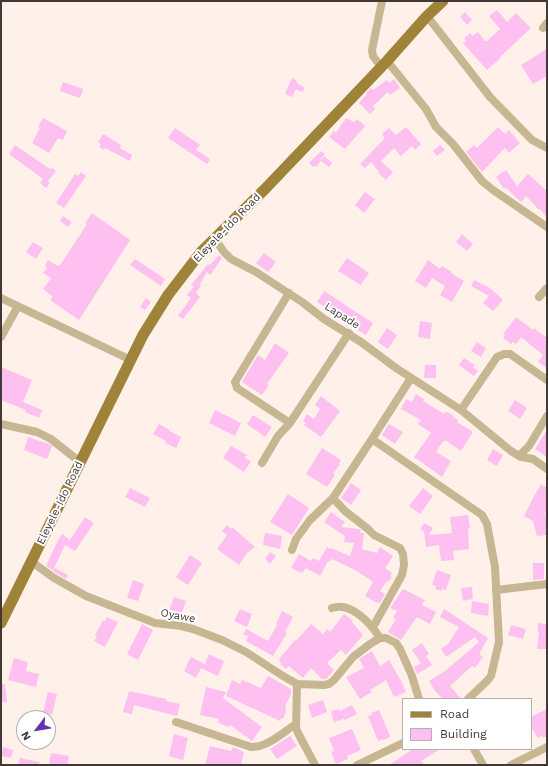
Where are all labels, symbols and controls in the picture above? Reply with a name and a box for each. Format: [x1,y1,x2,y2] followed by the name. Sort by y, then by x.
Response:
[191,191,263,265] street label: Eleyele-Ido Road
[322,300,362,332] street label: Lapade
[34,459,86,547] street label: Eleyele-Ido Road
[159,606,197,626] street label: Oyawe
[402,698,532,750] legend
[440,707,469,721] text: Road
[16,710,56,750] north arrow
[440,727,487,741] text: Building
[18,729,34,743] text: N

